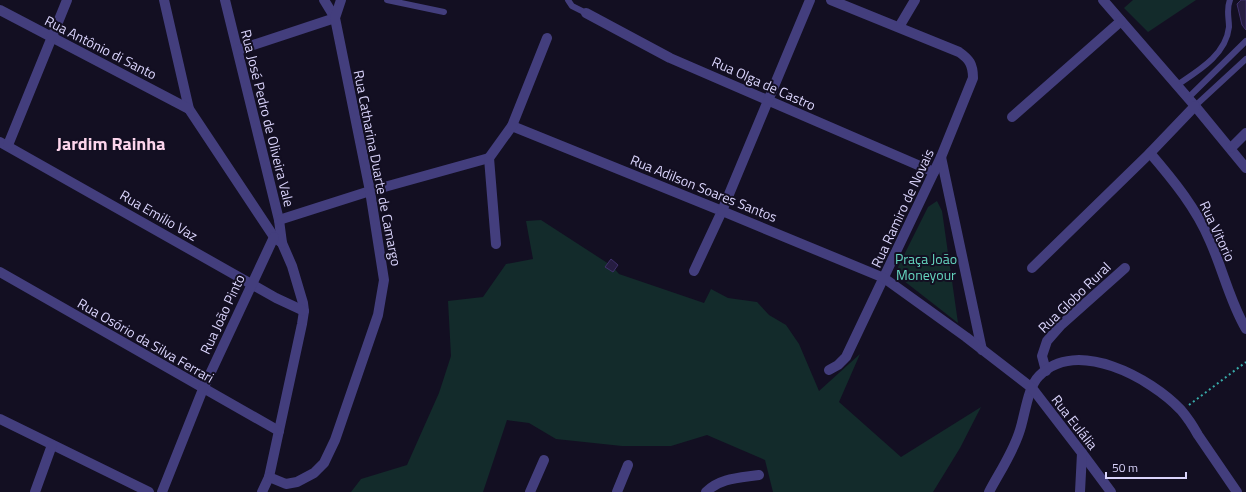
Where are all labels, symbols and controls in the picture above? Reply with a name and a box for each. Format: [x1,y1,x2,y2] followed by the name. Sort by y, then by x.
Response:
[41,10,161,84] street label: Rua Antônio di Santo
[236,27,300,209] street label: Rua José Pedro de Oliveira Vale
[709,51,819,115] street label: Rua Olga de Castro
[349,68,407,268] street label: Rua Catharina Duarte de Camargo
[57,130,165,157] district label: Jardim Rainha
[865,145,939,271] street label: Rua Ramiro de Novais
[627,149,781,227] street label: Rua Adilson Soares Santos
[116,184,202,246] street label: Rua Emilio Vaz
[1195,197,1241,265] street label: Rua Vitorio
[895,248,957,285] park label: Praça João Moneyour
[1033,257,1115,337] street label: Rua Globo Rural
[194,271,250,357] street label: Rua João Pinto
[74,292,218,388] street label: Rua Osório da Silva Ferrari
[1047,390,1103,454] street label: Rua Eulália
[1106,454,1186,480] scale bar
[1112,458,1138,477] text: 50 m

